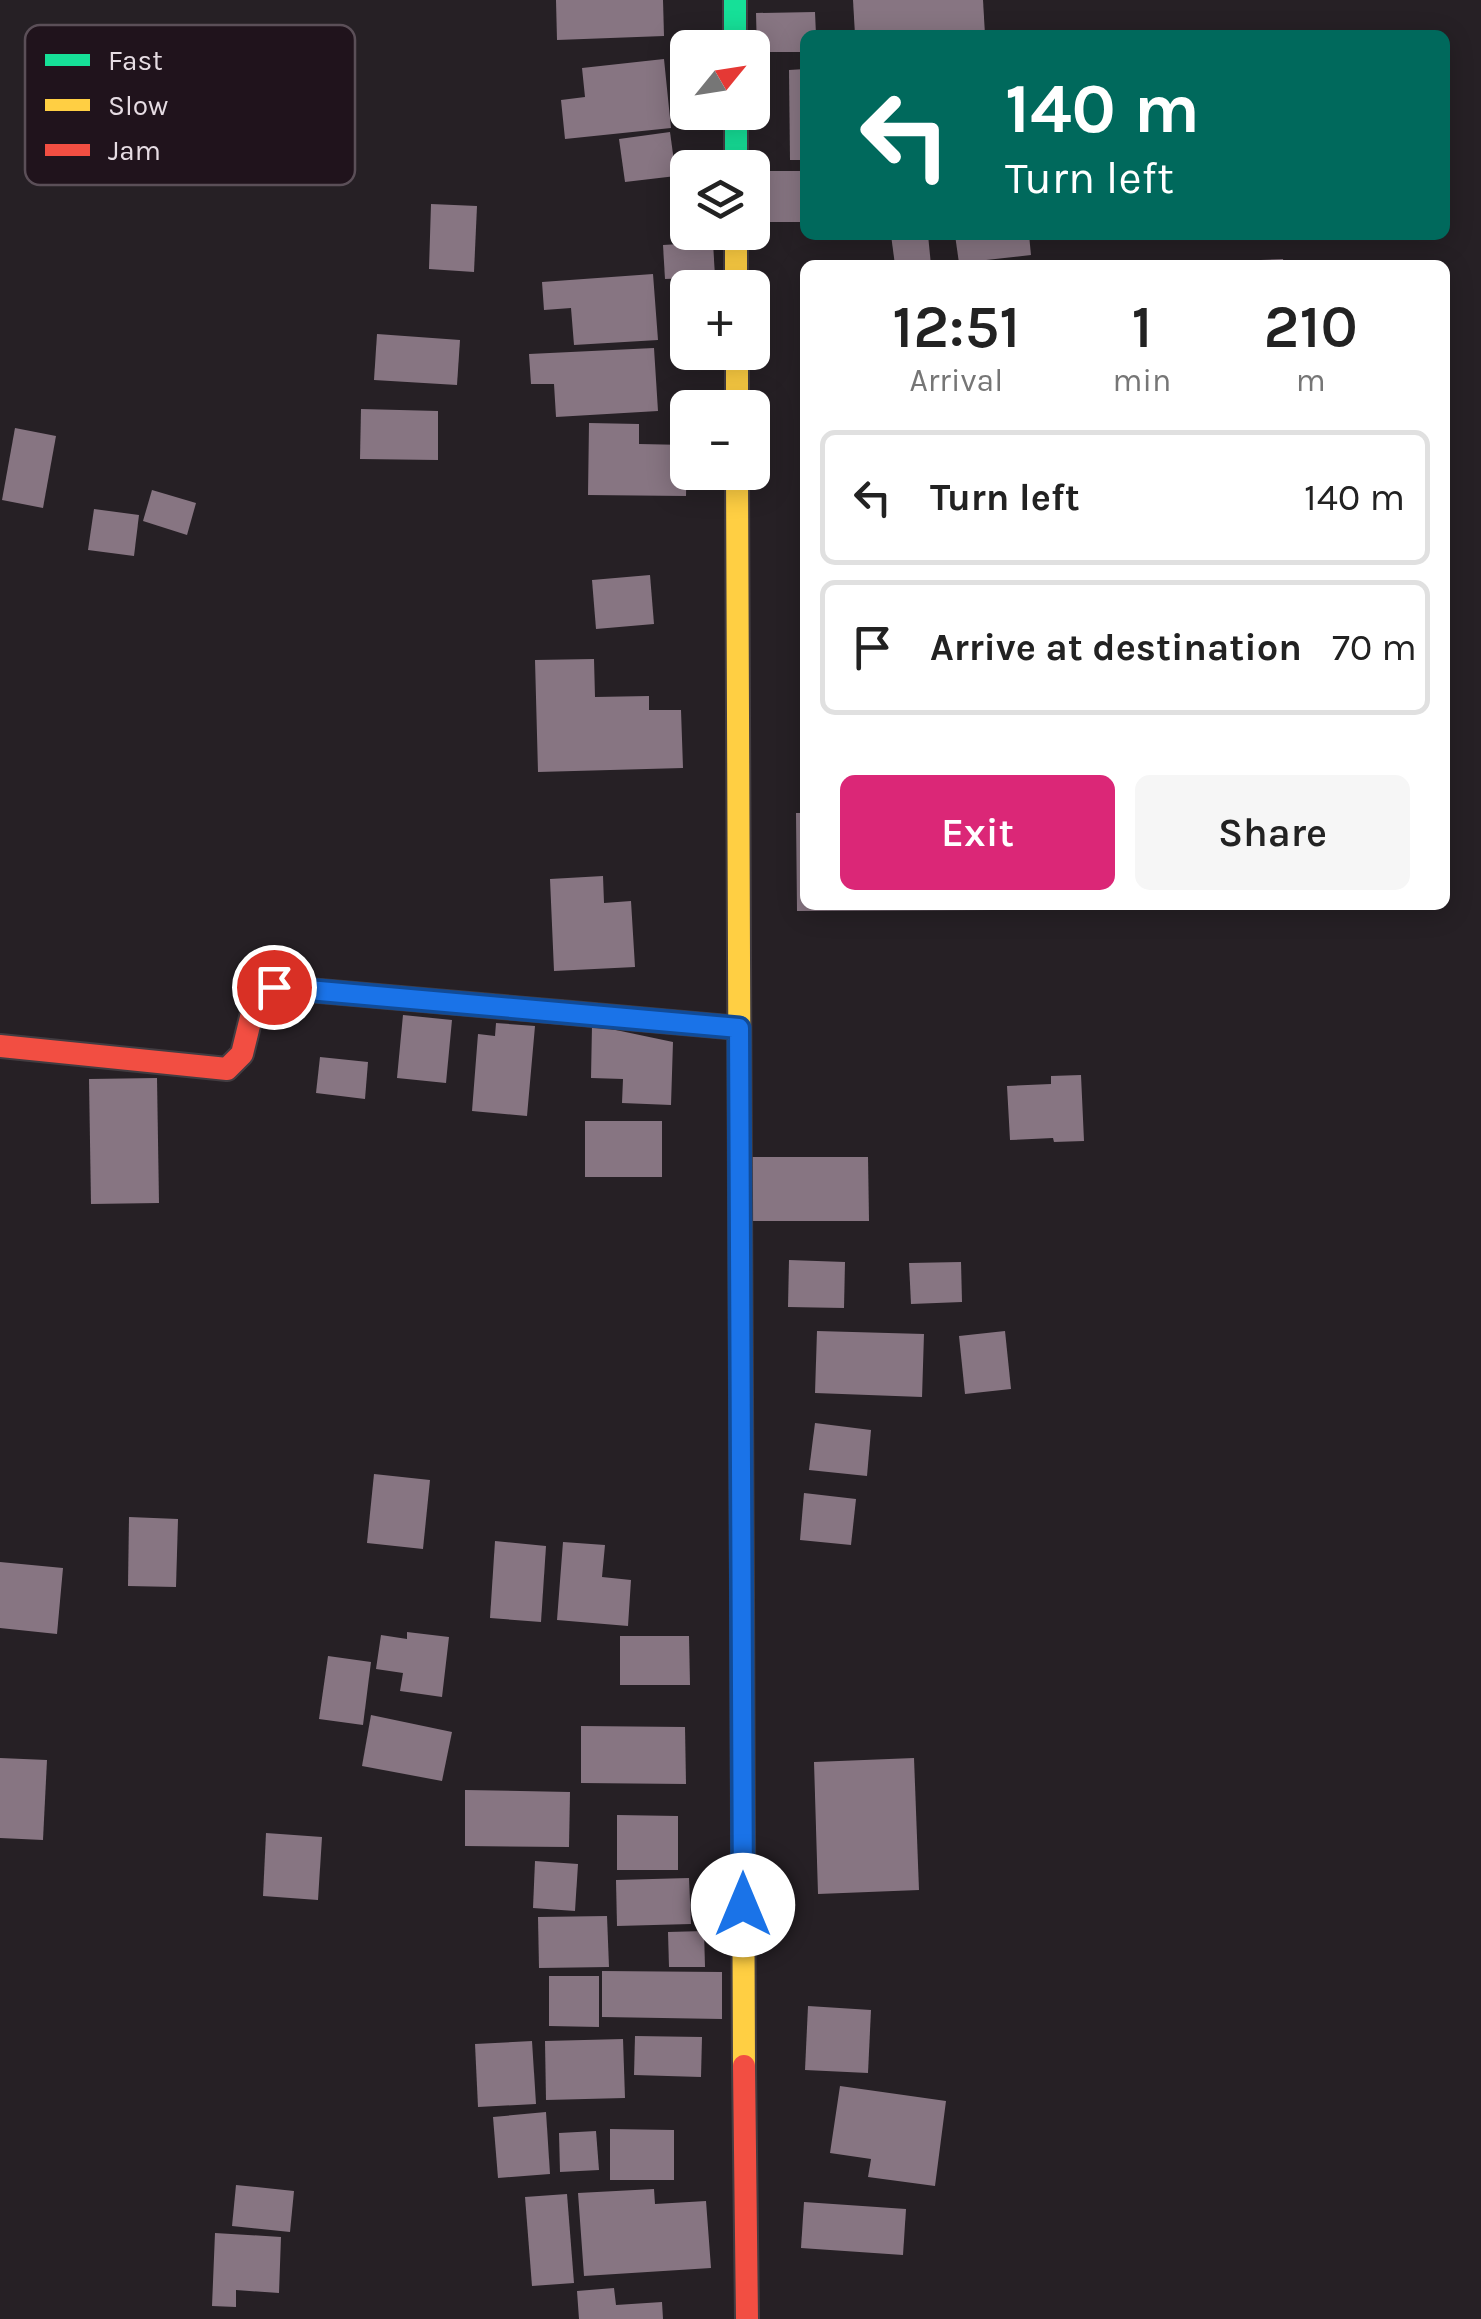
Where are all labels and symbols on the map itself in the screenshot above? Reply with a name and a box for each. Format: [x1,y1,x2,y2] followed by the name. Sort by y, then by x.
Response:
[25,25,355,185] legend
[670,30,770,130] north arrow
[108,44,163,77] text: Fast
[108,89,168,122] text: Slow
[108,134,161,167] text: Jam
[232,945,317,1030] pin
[691,1853,795,1957] position arrow

